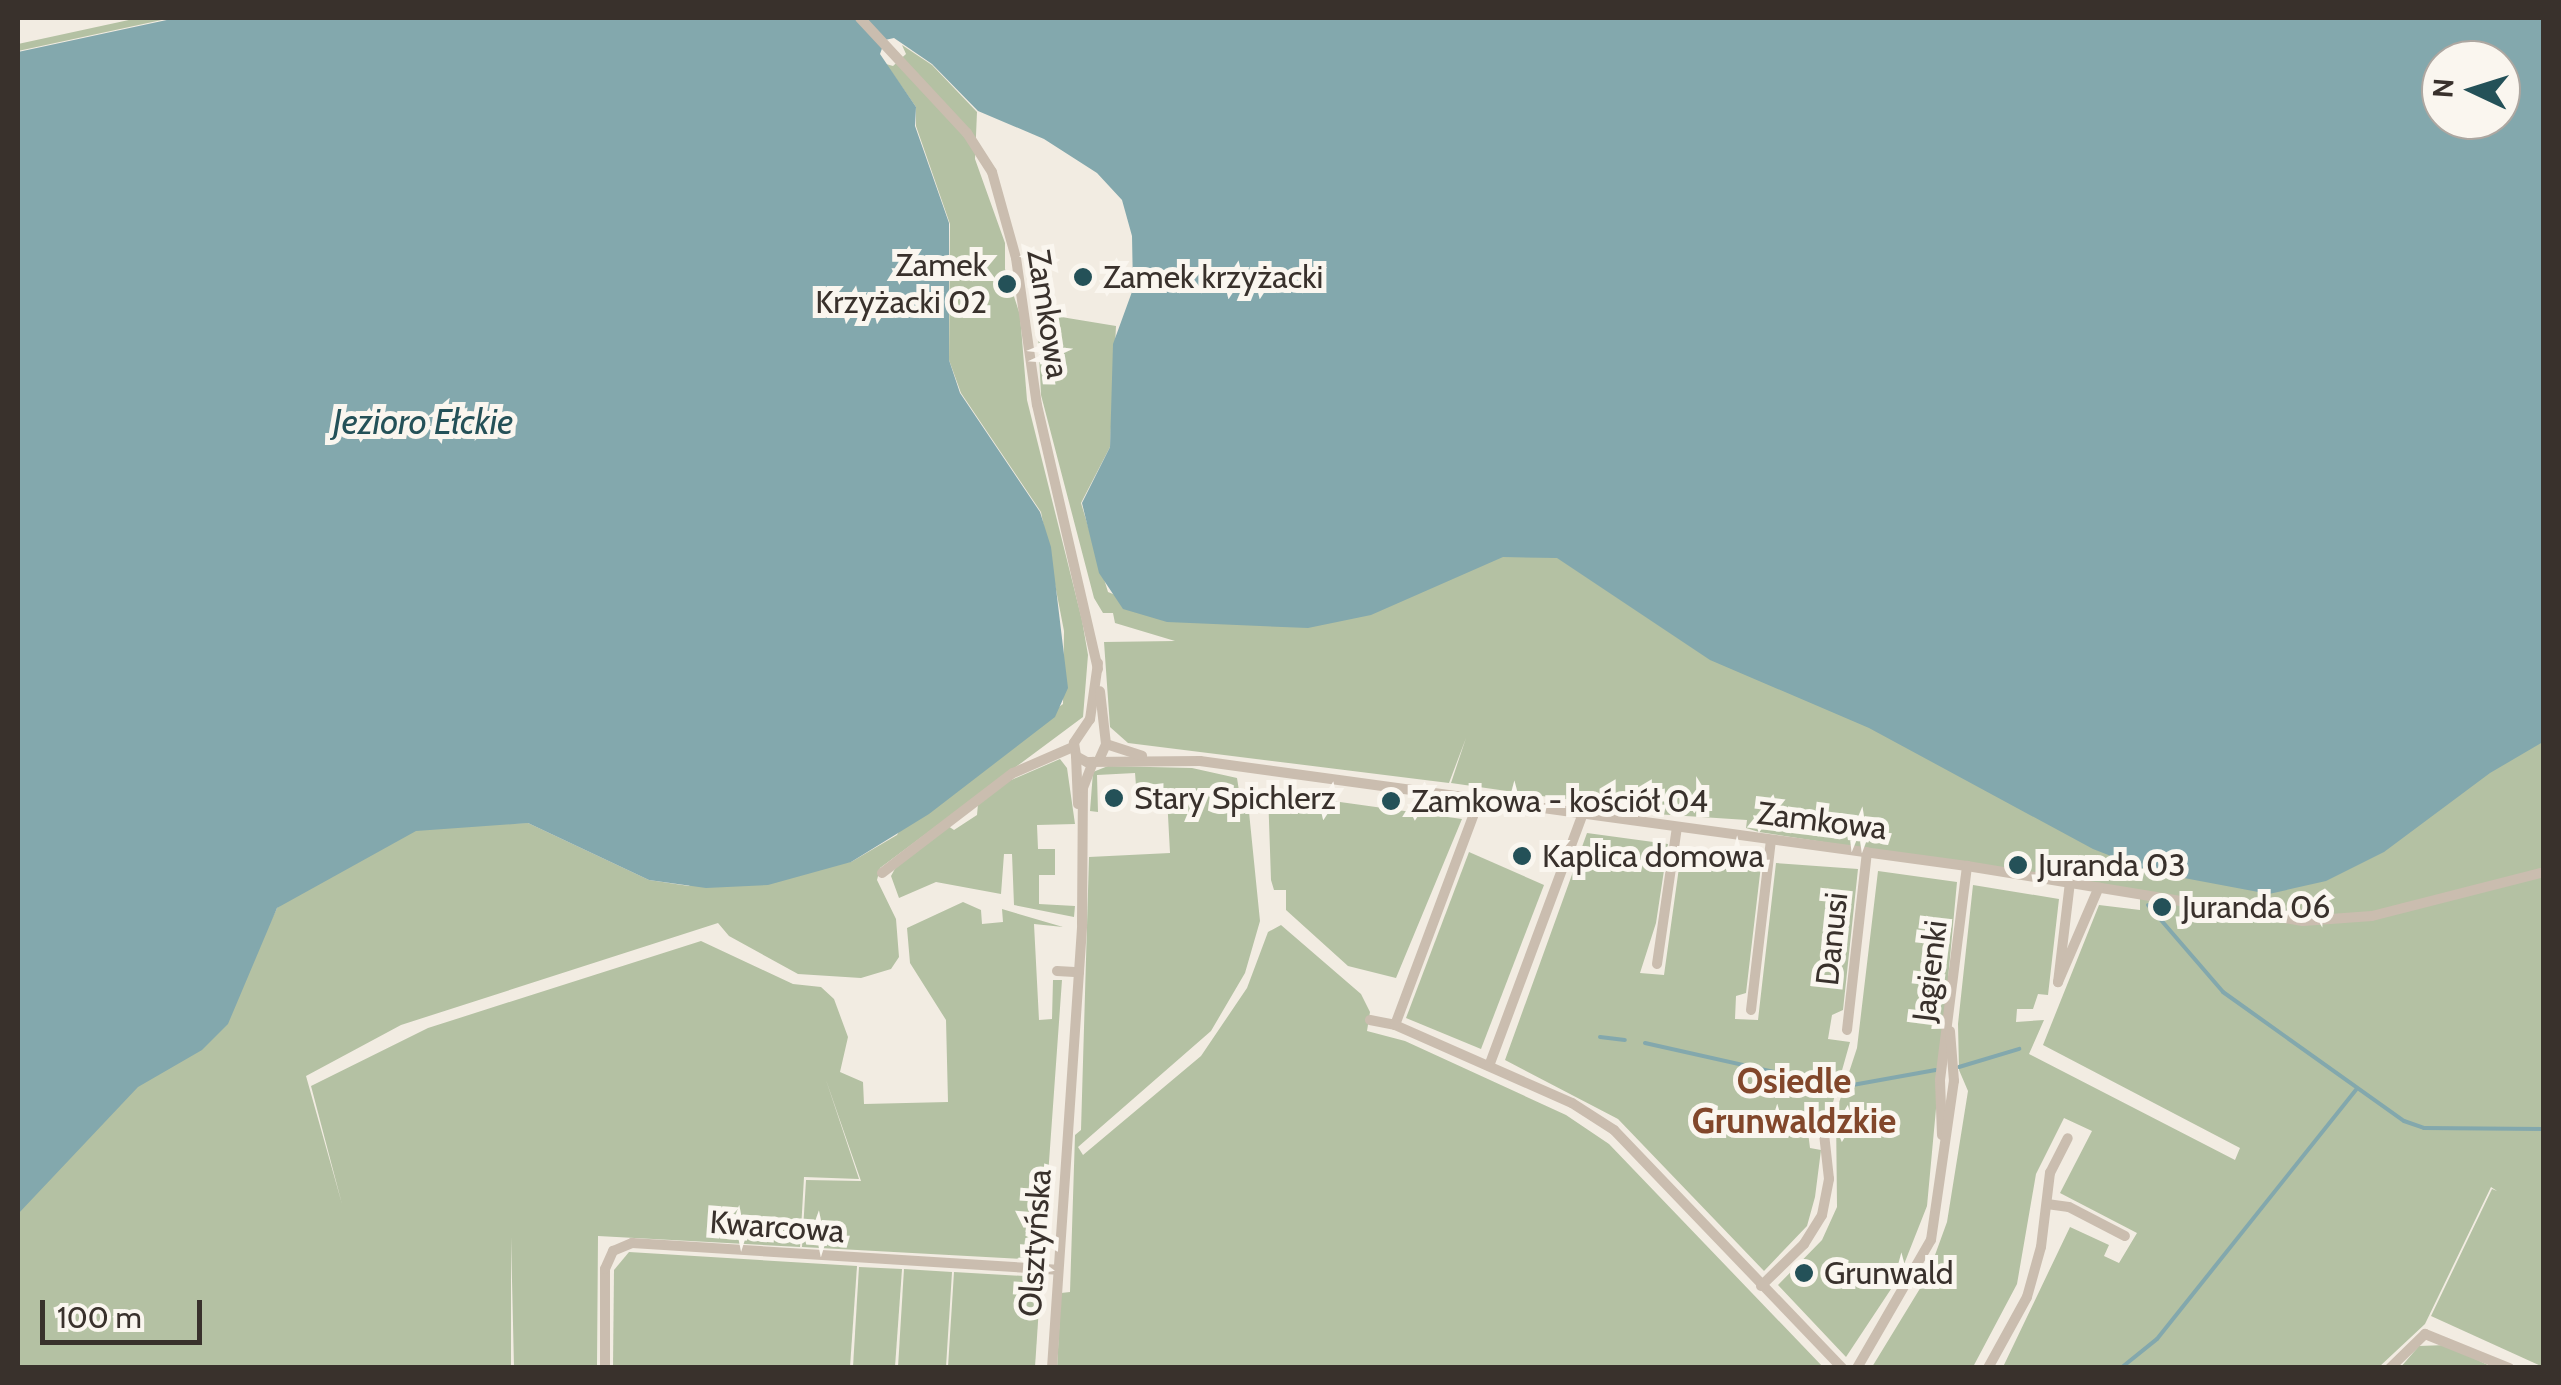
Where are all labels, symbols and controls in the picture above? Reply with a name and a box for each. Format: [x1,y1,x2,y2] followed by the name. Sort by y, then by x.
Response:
[2421,40,2521,140] north arrow
[2425,77,2461,99] text: N
[815,247,987,322] place label: Zamek Krzyżacki 02
[1019,247,1077,381] street label: Zamkowa
[1103,258,1323,296] place label: Zamek krzyżacki
[1072,266,1094,288] marker: Zamek krzyżacki
[996,273,1018,295] marker: Zamek Krzyżacki 02
[333,401,513,443] water label: Jezioro Ełckie
[1134,779,1336,817] place label: Stary Spichlerz
[1411,782,1708,820] place label: Zamkowa - kościół 04
[1103,787,1125,809] marker: Stary Spichlerz
[1380,790,1402,812] marker: Zamkowa - kościół 04
[1755,794,1889,848] street label: Zamkowa
[1542,837,1764,875] place label: Kaplica domowa
[1511,845,1533,867] marker: Kaplica domowa
[2038,846,2186,884] place label: Juranda 03
[2007,854,2029,876] marker: Juranda 03
[2182,888,2331,926] place label: Juranda 06
[1808,891,1856,987] street label: Danusi
[2151,896,2173,918] marker: Juranda 06
[1905,918,1955,1024] street label: Jagienki
[1692,1060,1896,1142] district label: Osiedle Grunwaldzkie
[1011,1168,1059,1318] street label: Olsztyńska
[708,1203,846,1251] street label: Kwarcowa
[1824,1254,1953,1292] place label: Grunwald
[1793,1262,1815,1284] marker: Grunwald
[45,1280,208,1342] scale bar
[57,1299,142,1336] text: 100 m

